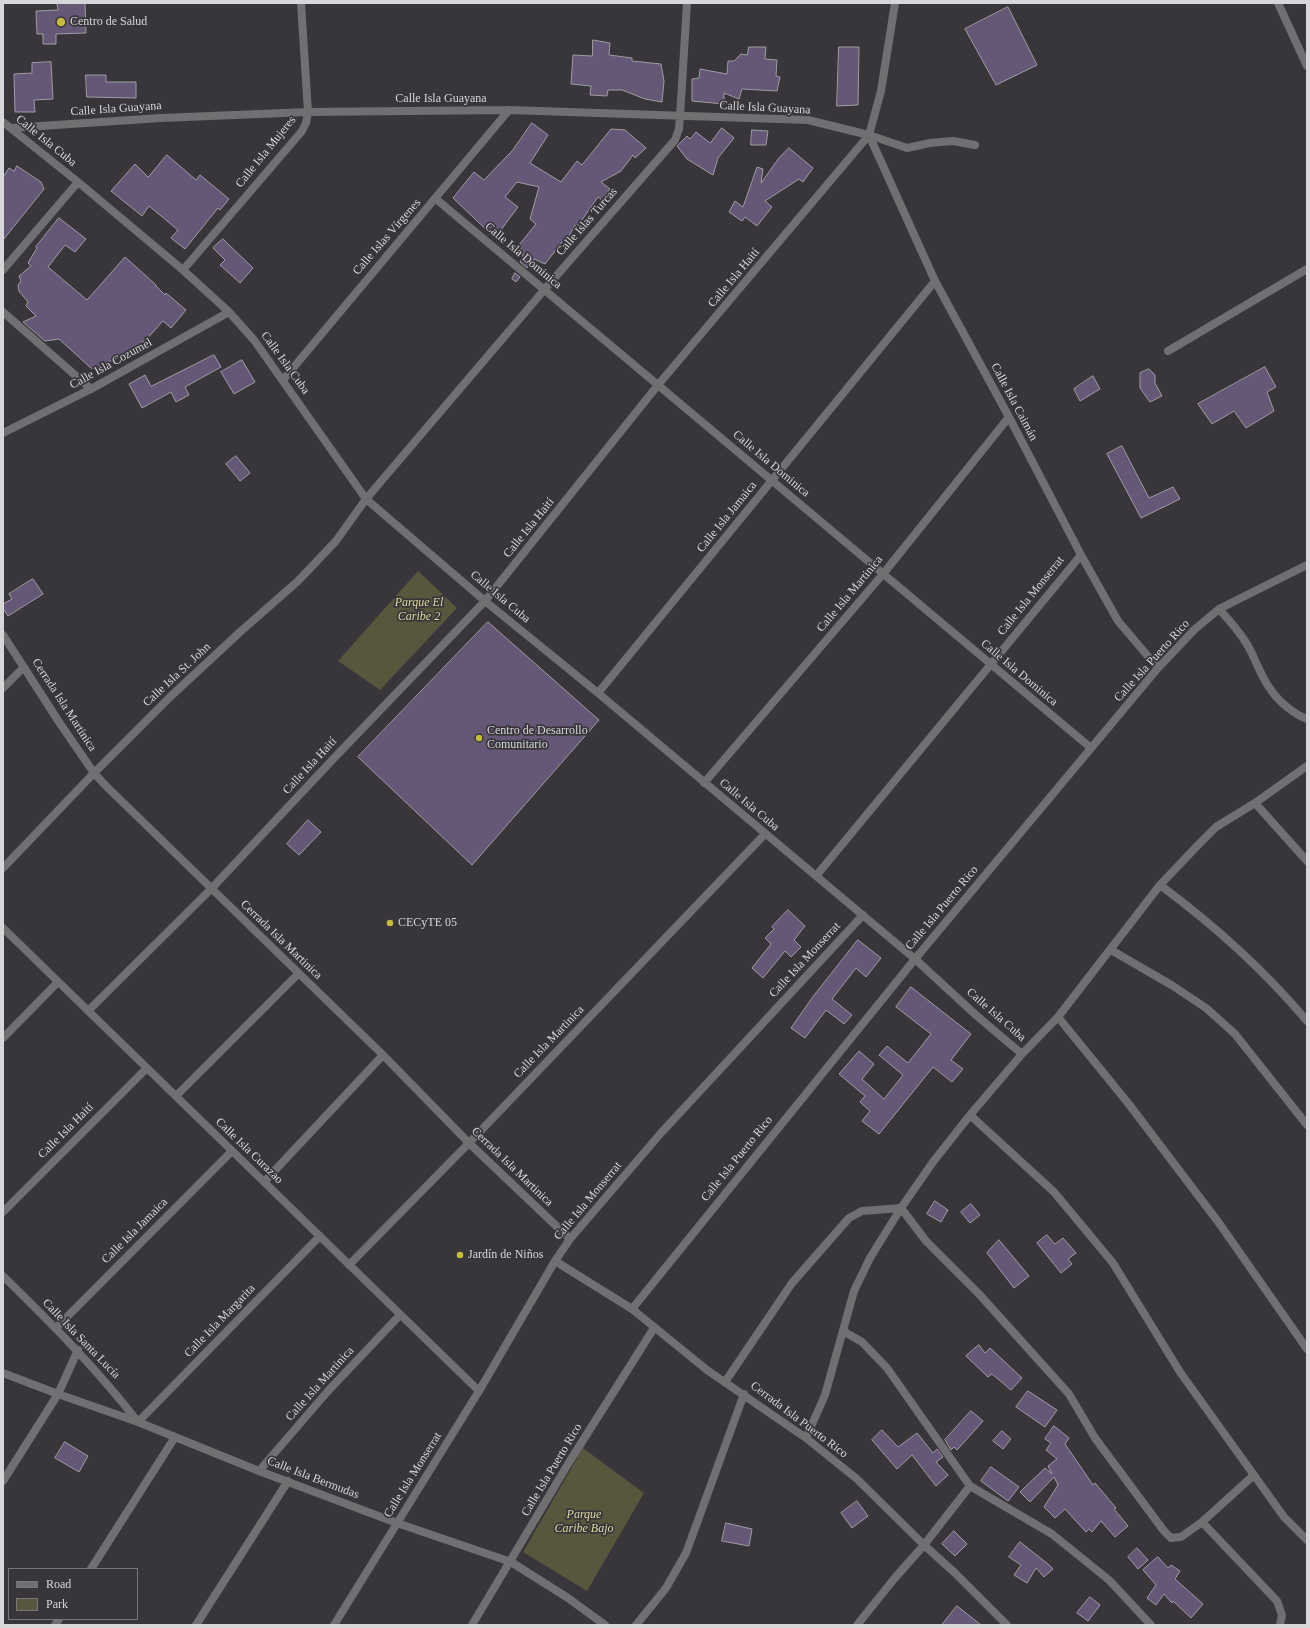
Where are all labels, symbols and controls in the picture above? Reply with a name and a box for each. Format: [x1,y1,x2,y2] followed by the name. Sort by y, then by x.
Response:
[70,15,147,29] place label: Centro de Salud
[55,16,67,28] marker: Centro de Salud
[395,92,487,106] street label: Calle Isla Guayana
[719,98,811,118] street label: Calle Isla Guayana
[70,99,162,119] street label: Calle Isla Guayana
[13,112,79,170] street label: Calle Isla Cuba
[233,113,299,191] street label: Calle Isla Mujeres
[554,185,620,259] street label: Calle Islas Turcas
[350,196,424,278] street label: Calle Islas Vírgenes
[482,220,564,292] street label: Calle Isla Dominica
[705,246,763,310] street label: Calle Isla Haití
[257,329,313,397] street label: Calle Isla Cuba
[67,335,155,393] street label: Calle Isla Cozumel
[987,361,1041,443] street label: Calle Isla Caimán
[730,428,812,500] street label: Calle Isla Dominica
[694,479,760,555] street label: Calle Isla Jamaica
[501,495,557,561] street label: Calle Isla Haití
[814,553,886,635] street label: Calle Isla Martinica
[995,553,1067,639] street label: Calle Isla Monserrat
[467,568,533,626] street label: Calle Isla Cuba
[395,596,443,624] park label: Parque El Caribe 2
[1111,617,1193,705] street label: Calle Isla Puerto Rico
[978,637,1060,709] street label: Calle Isla Dominica
[140,640,214,710] street label: Calle Isla St. John
[29,656,99,754] street label: Cerrada Isla Martinica
[487,724,588,752] place label: Centro de Desarrollo Comunitario
[474,733,484,743] marker: Centro de Desarrollo Comunitario
[280,735,340,797] street label: Calle Isla Haití
[716,776,782,834] street label: Calle Isla Cuba
[903,863,981,953] street label: Calle Isla Puerto Rico
[237,897,325,983] street label: Cerrada Isla Martinica
[398,916,457,930] place label: CECyTE 05
[385,918,395,928] marker: CECyTE 05
[766,919,844,1001] street label: Calle Isla Monserrat
[963,985,1029,1045] street label: Calle Isla Cuba
[511,1003,587,1081] street label: Calle Isla Martinica
[35,1100,97,1162] street label: Calle Isla Haití
[698,1113,776,1205] street label: Calle Isla Puerto Rico
[212,1115,286,1187] street label: Calle Isla Curazao
[468,1124,556,1210] street label: Cerrada Isla Martinica
[551,1159,625,1243] street label: Calle Isla Monserrat
[99,1195,171,1267] street label: Calle Isla Jamaica
[468,1248,543,1262] place label: Jardín de Niños
[455,1250,465,1260] marker: Jardín de Niños
[182,1282,258,1360] street label: Calle Isla Margarita
[39,1296,123,1382] street label: Calle Isla Santa Lucía
[283,1344,357,1424] street label: Calle Isla Martinica
[747,1379,851,1461] street label: Cerrada Isla Puerto Rico
[519,1421,585,1519] street label: Calle Isla Puerto Rico
[381,1430,445,1520] street label: Calle Isla Monserrat
[265,1454,361,1502] street label: Calle Isla Bermudas
[555,1508,613,1536] park label: Parque Caribe Bajo
[8,1568,138,1620] legend
[46,1577,71,1591] text: Road
[46,1597,68,1611] text: Park

